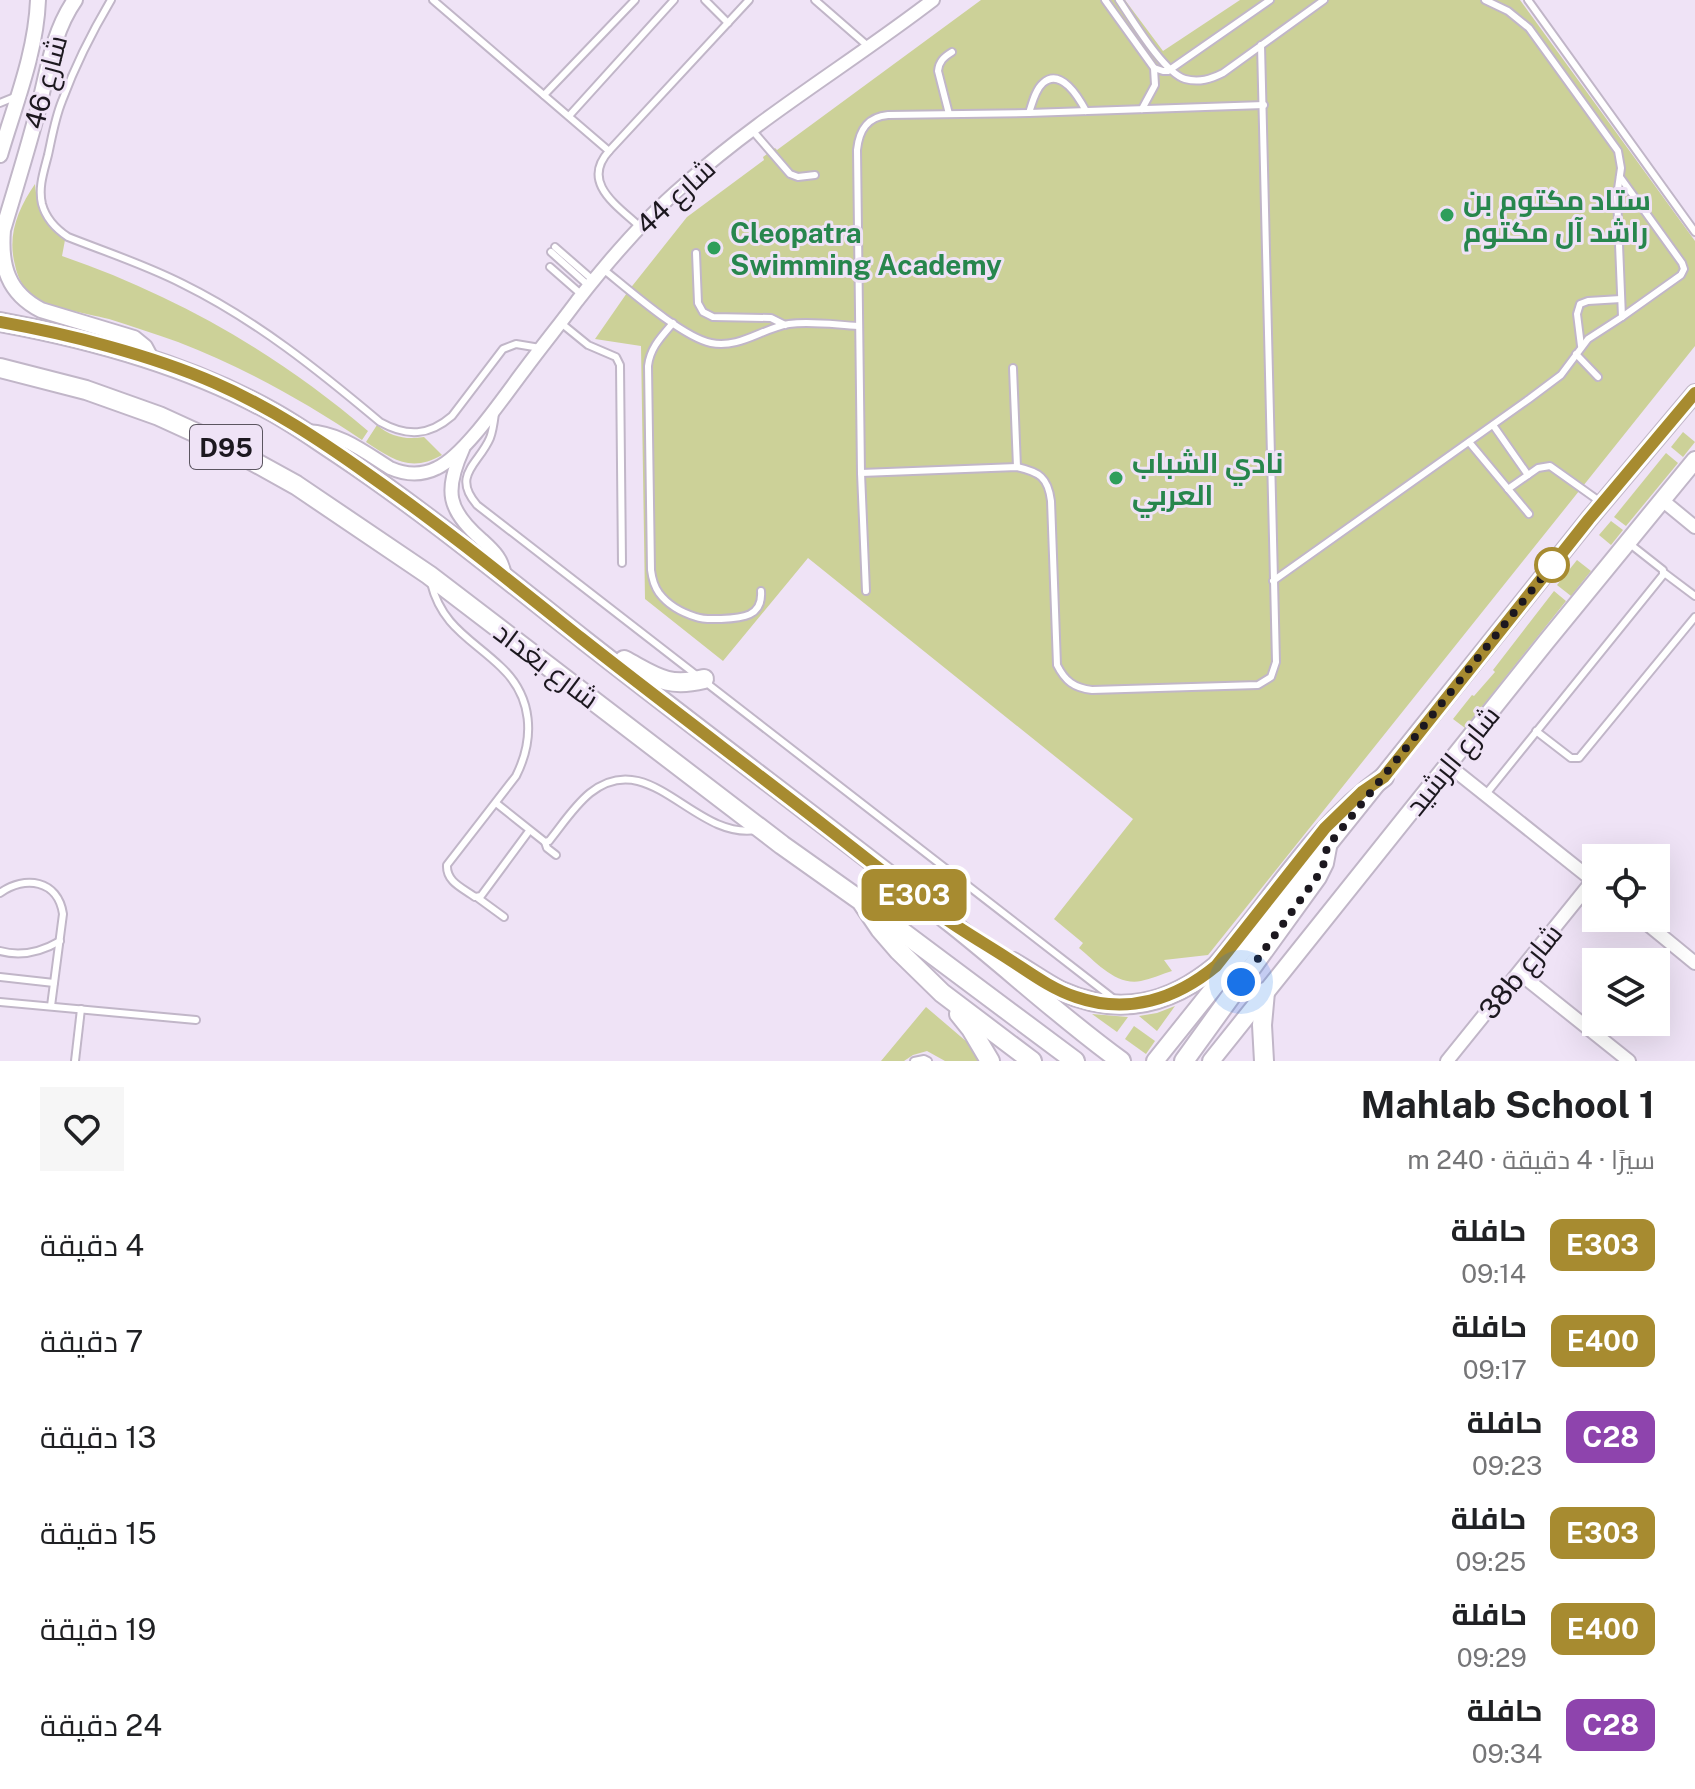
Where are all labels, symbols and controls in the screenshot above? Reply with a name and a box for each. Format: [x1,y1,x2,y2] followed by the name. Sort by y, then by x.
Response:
[17,31,76,133] street label: شارع 46
[629,151,723,243] street label: شارع 44
[1463,183,1651,252] place label: ستاد مكتوم بن راشد آل مكتوم
[1438,206,1456,224] marker: ستاد مكتوم بن راشد آل مكتوم
[730,216,1002,281] place label: Cleopatra Swimming Academy
[705,239,723,257] marker: Cleopatra Swimming Academy
[190,425,262,469] road number: D95
[1132,446,1284,518] place label: نادي الشباب العربي
[1107,469,1125,487] marker: نادي الشباب العربي
[1535,548,1569,582] unlabelled marker
[486,615,606,717] street label: شارع بغداد
[1398,699,1508,823] street label: شارع الرشيد
[1582,844,1670,1036] map controls
[1582,844,1670,932] button: locate
[858,869,970,921] line badge: E303
[878,878,950,911] text: E303
[1472,917,1571,1027] street label: 38b شارع
[1582,948,1670,1036] button: layers
[1221,962,1261,1002] your location
[1360,1082,1655,1127] text: Mahlab School 1
[40,1087,124,1171] button: heart
[1407,1144,1655,1175] text: سيرًا · 4 دقيقة · 240 m
[1451,1212,1526,1248] text: حافلة
[40,1227,144,1263] text: 4 دقيقة
[1566,1228,1639,1261] text: E303
[1461,1258,1526,1289] text: 09:14
[1451,1308,1527,1344] text: حافلة
[40,1323,143,1359] text: 7 دقيقة
[1567,1324,1639,1357] text: E400
[1463,1354,1527,1385] text: 09:17
[1467,1404,1542,1440] text: حافلة
[40,1419,156,1455] text: 13 دقيقة
[1582,1420,1639,1453] text: C28
[1472,1450,1542,1481] text: 09:23
[1451,1500,1526,1536] text: حافلة
[40,1515,157,1551] text: 15 دقيقة
[1566,1516,1639,1549] text: E303
[1456,1546,1526,1577] text: 09:25
[1451,1596,1527,1632] text: حافلة
[40,1611,156,1647] text: 19 دقيقة
[1567,1612,1639,1645] text: E400
[1457,1642,1527,1673] text: 09:29
[1467,1692,1542,1728] text: حافلة
[40,1707,162,1743] text: 24 دقيقة
[1582,1708,1639,1741] text: C28
[1472,1738,1542,1769] text: 09:34

